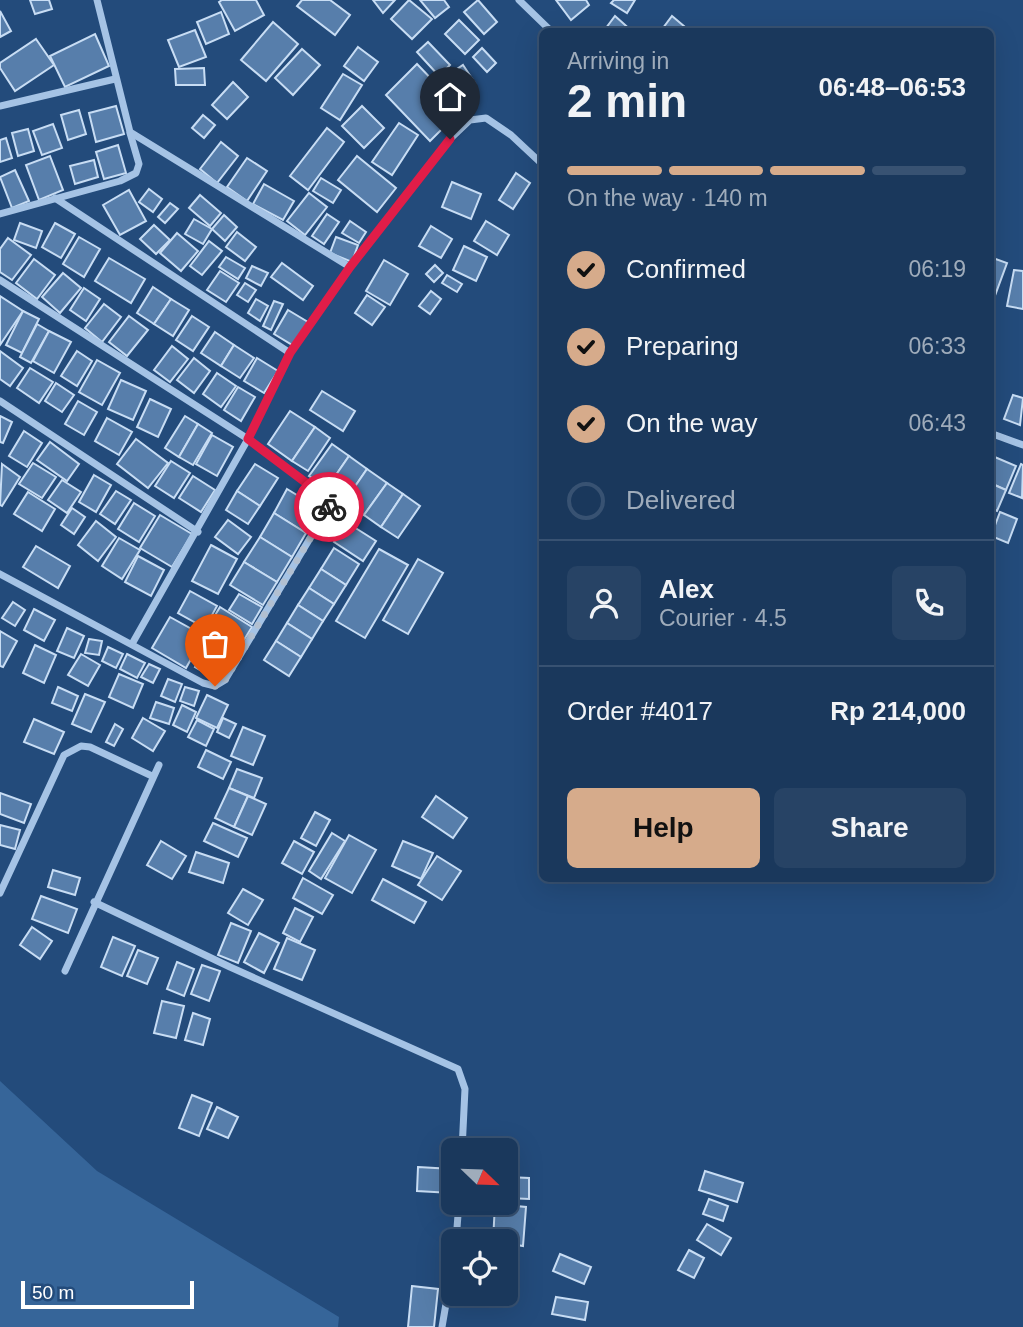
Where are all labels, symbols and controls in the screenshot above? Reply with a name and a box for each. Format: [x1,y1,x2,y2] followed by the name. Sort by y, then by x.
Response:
[567,48,669,74] text: Arriving in
[420,67,480,139] pin
[819,72,966,102] text: 06:48–06:53
[567,75,687,127] text: 2 min
[431,78,469,116] icon: home
[567,185,768,211] text: On the way · 140 m
[567,251,605,289] icon: check
[626,254,746,284] text: Confirmed
[908,256,966,282] text: 06:19
[567,328,605,366] icon: check
[626,331,739,361] text: Preparing
[908,333,966,359] text: 06:33
[567,405,605,443] icon: check
[626,408,758,438] text: On the way
[908,410,966,436] text: 06:43
[294,472,364,542] courier
[626,485,736,515] text: Delivered
[310,488,348,526] icon: bike
[567,566,641,640] button: person
[892,566,966,640] button: phone
[659,574,714,604] text: Alex
[659,605,787,631] text: Courier · 4.5
[185,614,245,686] pin
[196,625,234,663] icon: bag
[567,696,713,726] text: Order #4017
[830,696,966,726] text: Rp 214,000
[567,788,760,868] button: Help
[774,788,966,868] button: Share
[441,1138,518,1214] north arrow
[441,1138,518,1306] map controls
[441,1229,518,1306] button: locate
[21,1278,194,1310] scale bar
[32,1282,74,1303] text: 50 m

